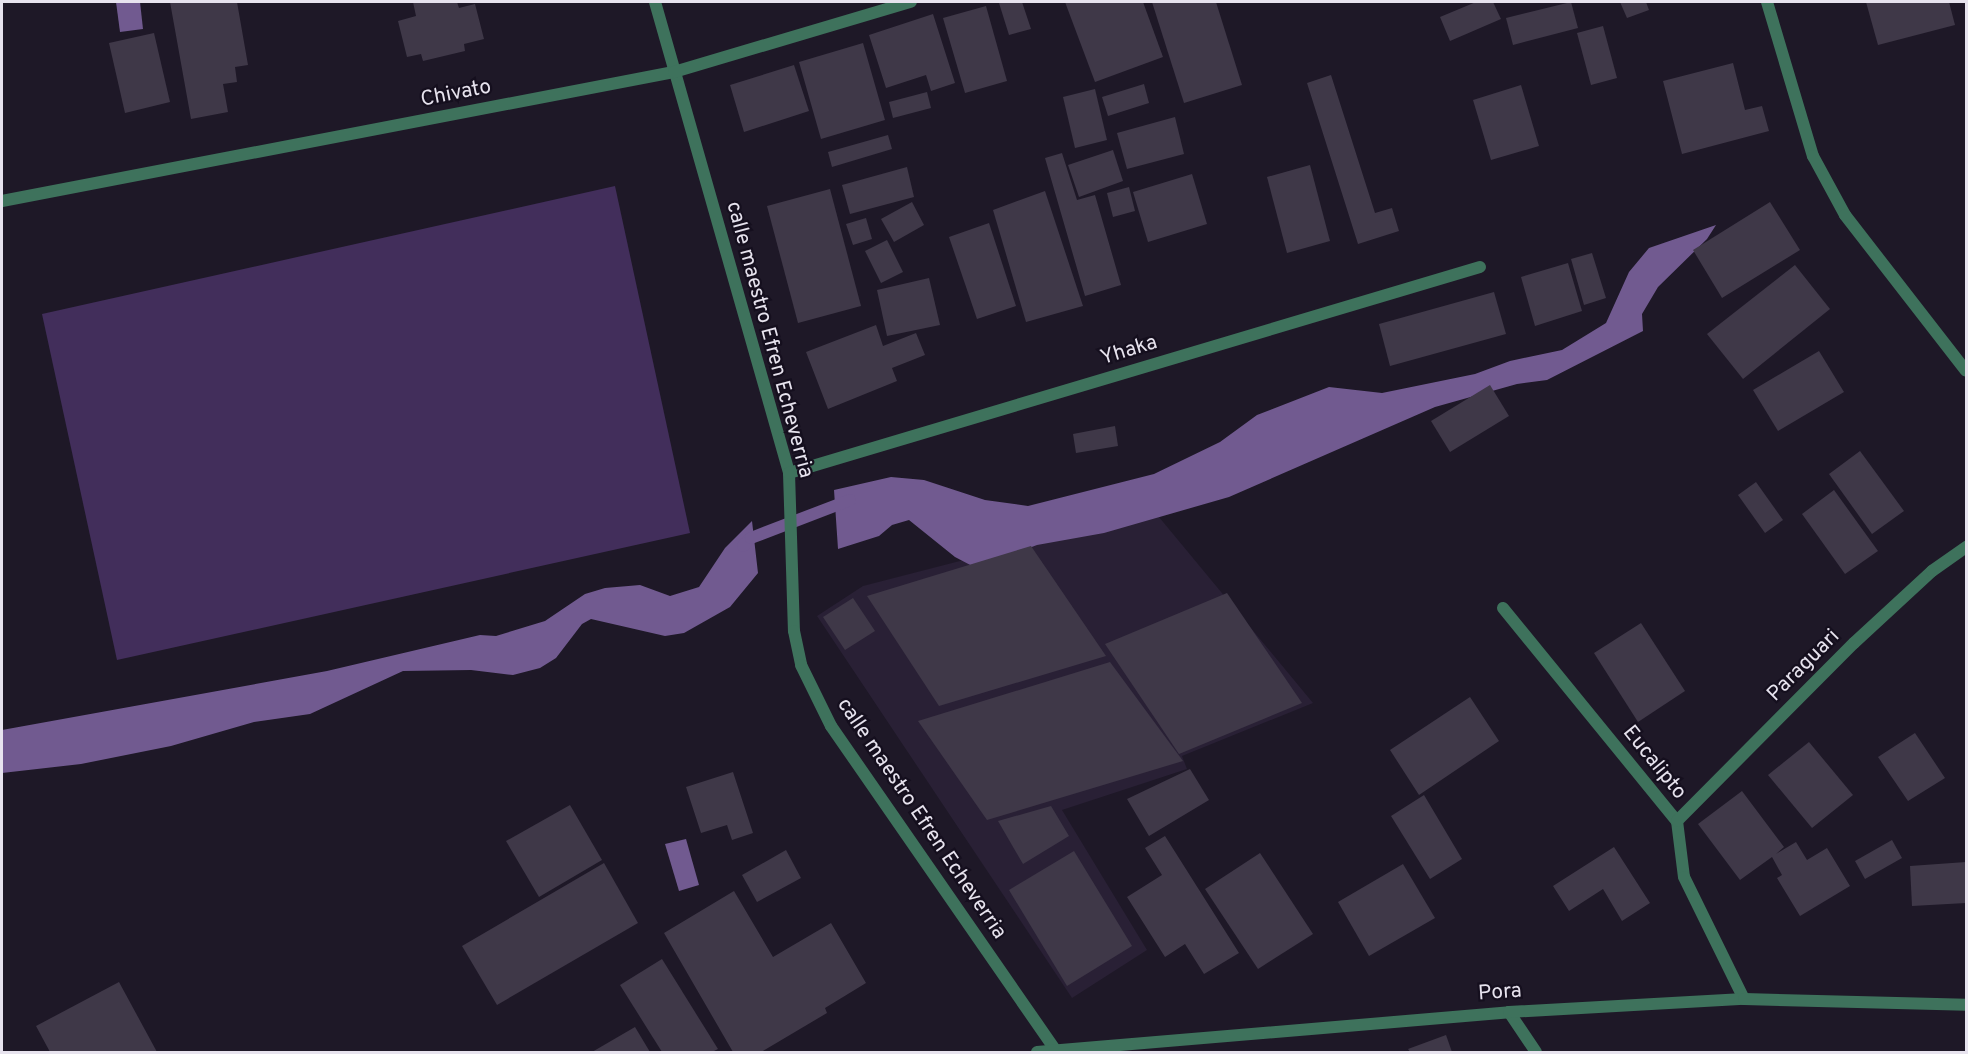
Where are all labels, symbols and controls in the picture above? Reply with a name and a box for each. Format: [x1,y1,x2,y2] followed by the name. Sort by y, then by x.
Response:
[419,75,493,113] street label: Chivato
[720,199,818,481] street label: calle maestro Efren Echeverria
[1098,330,1160,372] street label: Yhaka
[1763,625,1845,707] street label: Paraguari
[831,694,1011,944] street label: calle maestro Efren Echeverria
[1617,721,1691,805] street label: Eucalipto
[1477,979,1523,1007] street label: Pora

